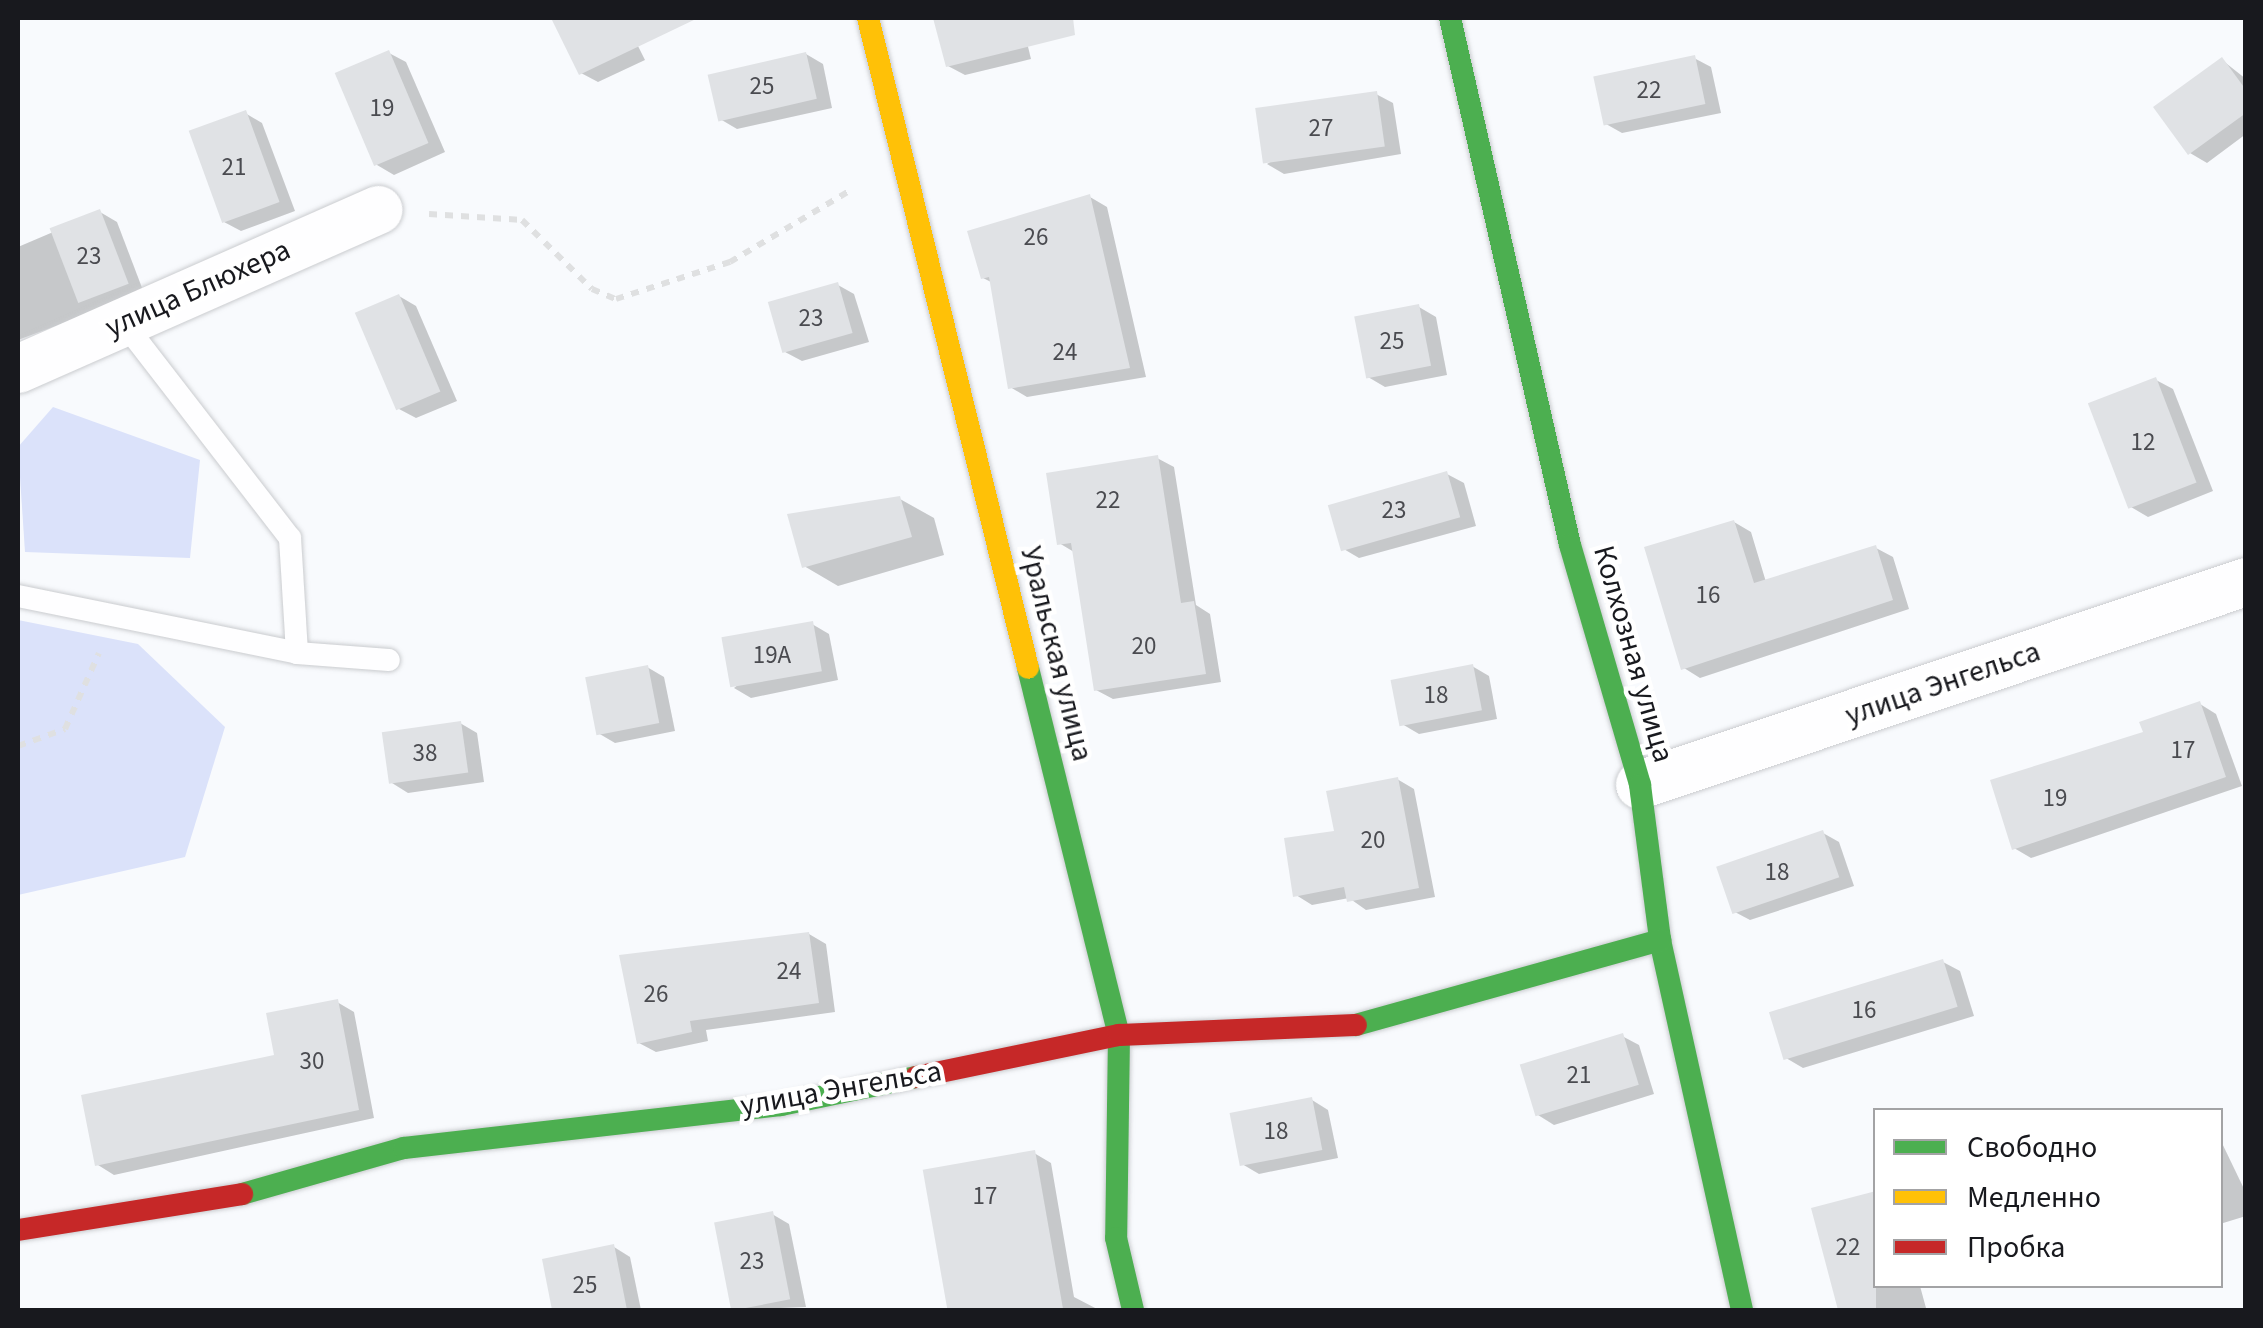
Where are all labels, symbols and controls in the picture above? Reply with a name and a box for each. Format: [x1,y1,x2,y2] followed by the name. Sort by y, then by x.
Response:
[750,71,774,101] house number: 25
[1637,75,1661,105] house number: 22
[370,93,394,123] house number: 19
[1309,113,1333,143] house number: 27
[222,152,246,182] house number: 21
[1024,222,1048,252] house number: 26
[100,232,296,346] street label: улица Блюхера
[77,241,101,271] house number: 23
[799,303,823,333] house number: 23
[1380,326,1404,356] house number: 25
[1053,337,1077,367] house number: 24
[2131,427,2155,457] house number: 12
[1096,485,1120,515] house number: 22
[1382,495,1406,525] house number: 23
[1585,542,1681,766] street label: Колхозная улица
[1012,543,1100,765] street label: Уральская улица
[1696,580,1720,610] house number: 16
[1132,631,1156,661] house number: 20
[1841,634,2045,734] street label: улица Энгельса
[753,640,791,670] house number: 19А
[1424,680,1448,710] house number: 18
[2171,735,2195,765] house number: 17
[413,738,437,768] house number: 38
[2043,783,2067,813] house number: 19
[1361,825,1385,855] house number: 20
[1765,857,1789,887] house number: 18
[777,956,801,986] house number: 24
[644,979,668,1009] house number: 26
[1852,995,1876,1025] house number: 16
[300,1046,324,1076] house number: 30
[738,1054,944,1124] street label: улица Энгельса
[1567,1060,1591,1090] house number: 21
[1873,1108,2223,1288] legend
[1264,1116,1288,1146] house number: 18
[1967,1126,2097,1169] text: Свободно
[1967,1176,2101,1219] text: Медленно
[973,1181,997,1211] house number: 17
[1967,1226,2065,1269] text: Пробка
[1836,1232,1860,1262] house number: 22
[740,1246,764,1276] house number: 23
[573,1270,597,1300] house number: 25

